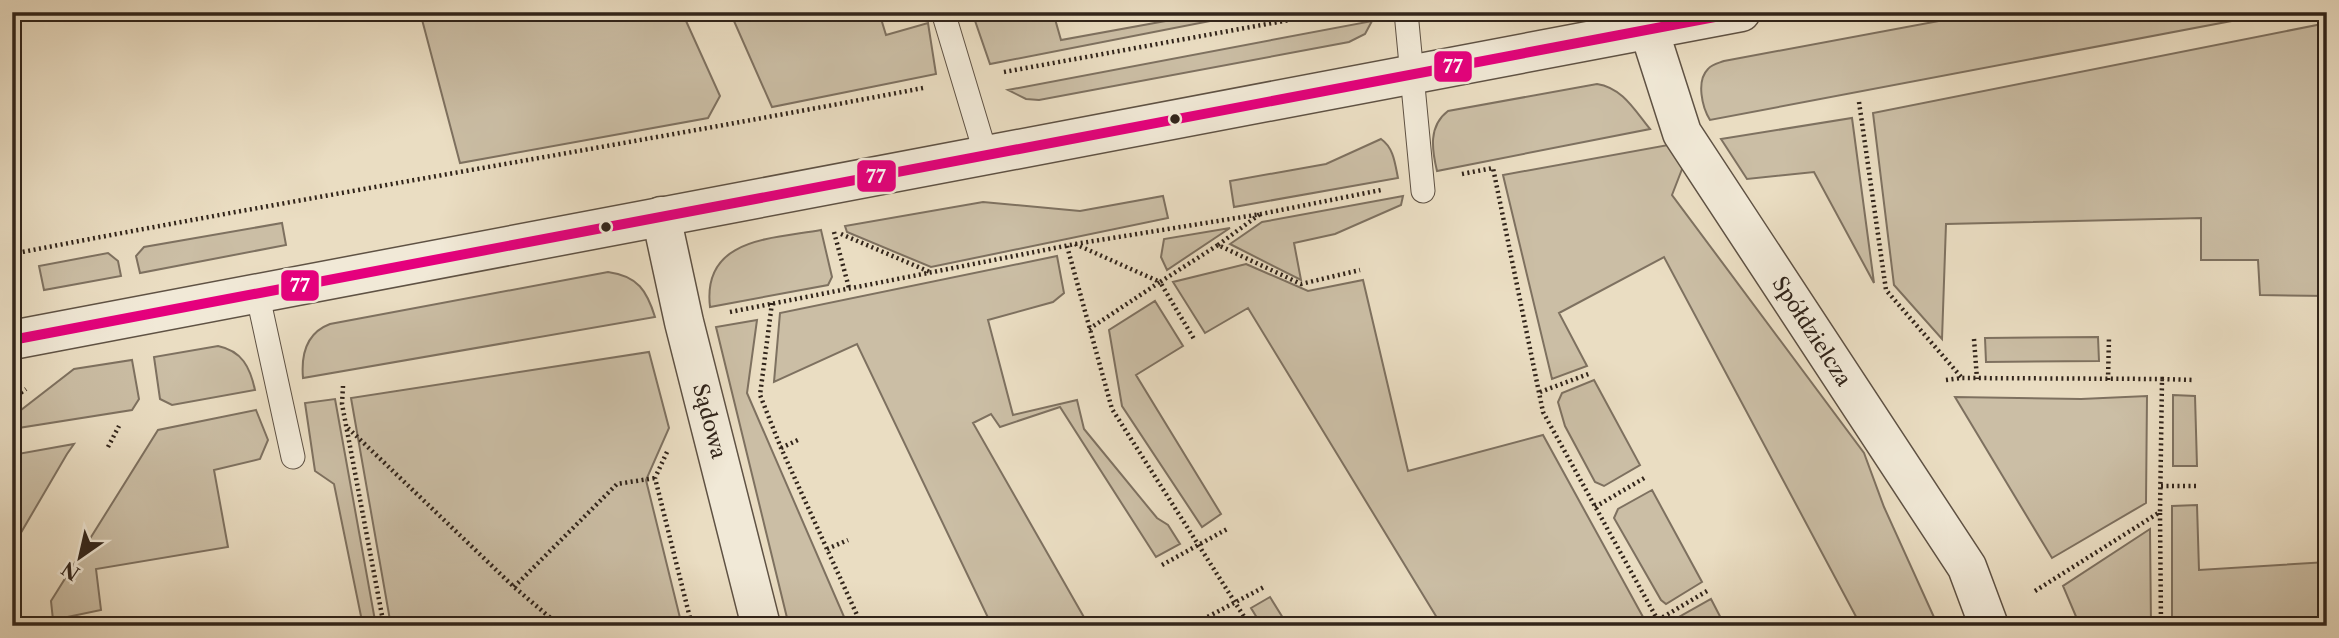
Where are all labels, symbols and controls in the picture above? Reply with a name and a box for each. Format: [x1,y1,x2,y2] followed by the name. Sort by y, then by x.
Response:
[1433,50,1473,83] line badge: 77
[1443,55,1463,78] text: 77
[1168,112,1182,126] unlabelled marker
[856,159,897,193] line badge: 77
[866,165,886,188] text: 77
[599,220,613,234] unlabelled marker
[280,269,320,302] line badge: 77
[1767,272,1857,391] street label: Spółdzielcza
[290,274,310,297] text: 77
[688,381,732,462] street label: Sądowa
[46,522,116,592] north arrow
[57,557,84,585] text: N

